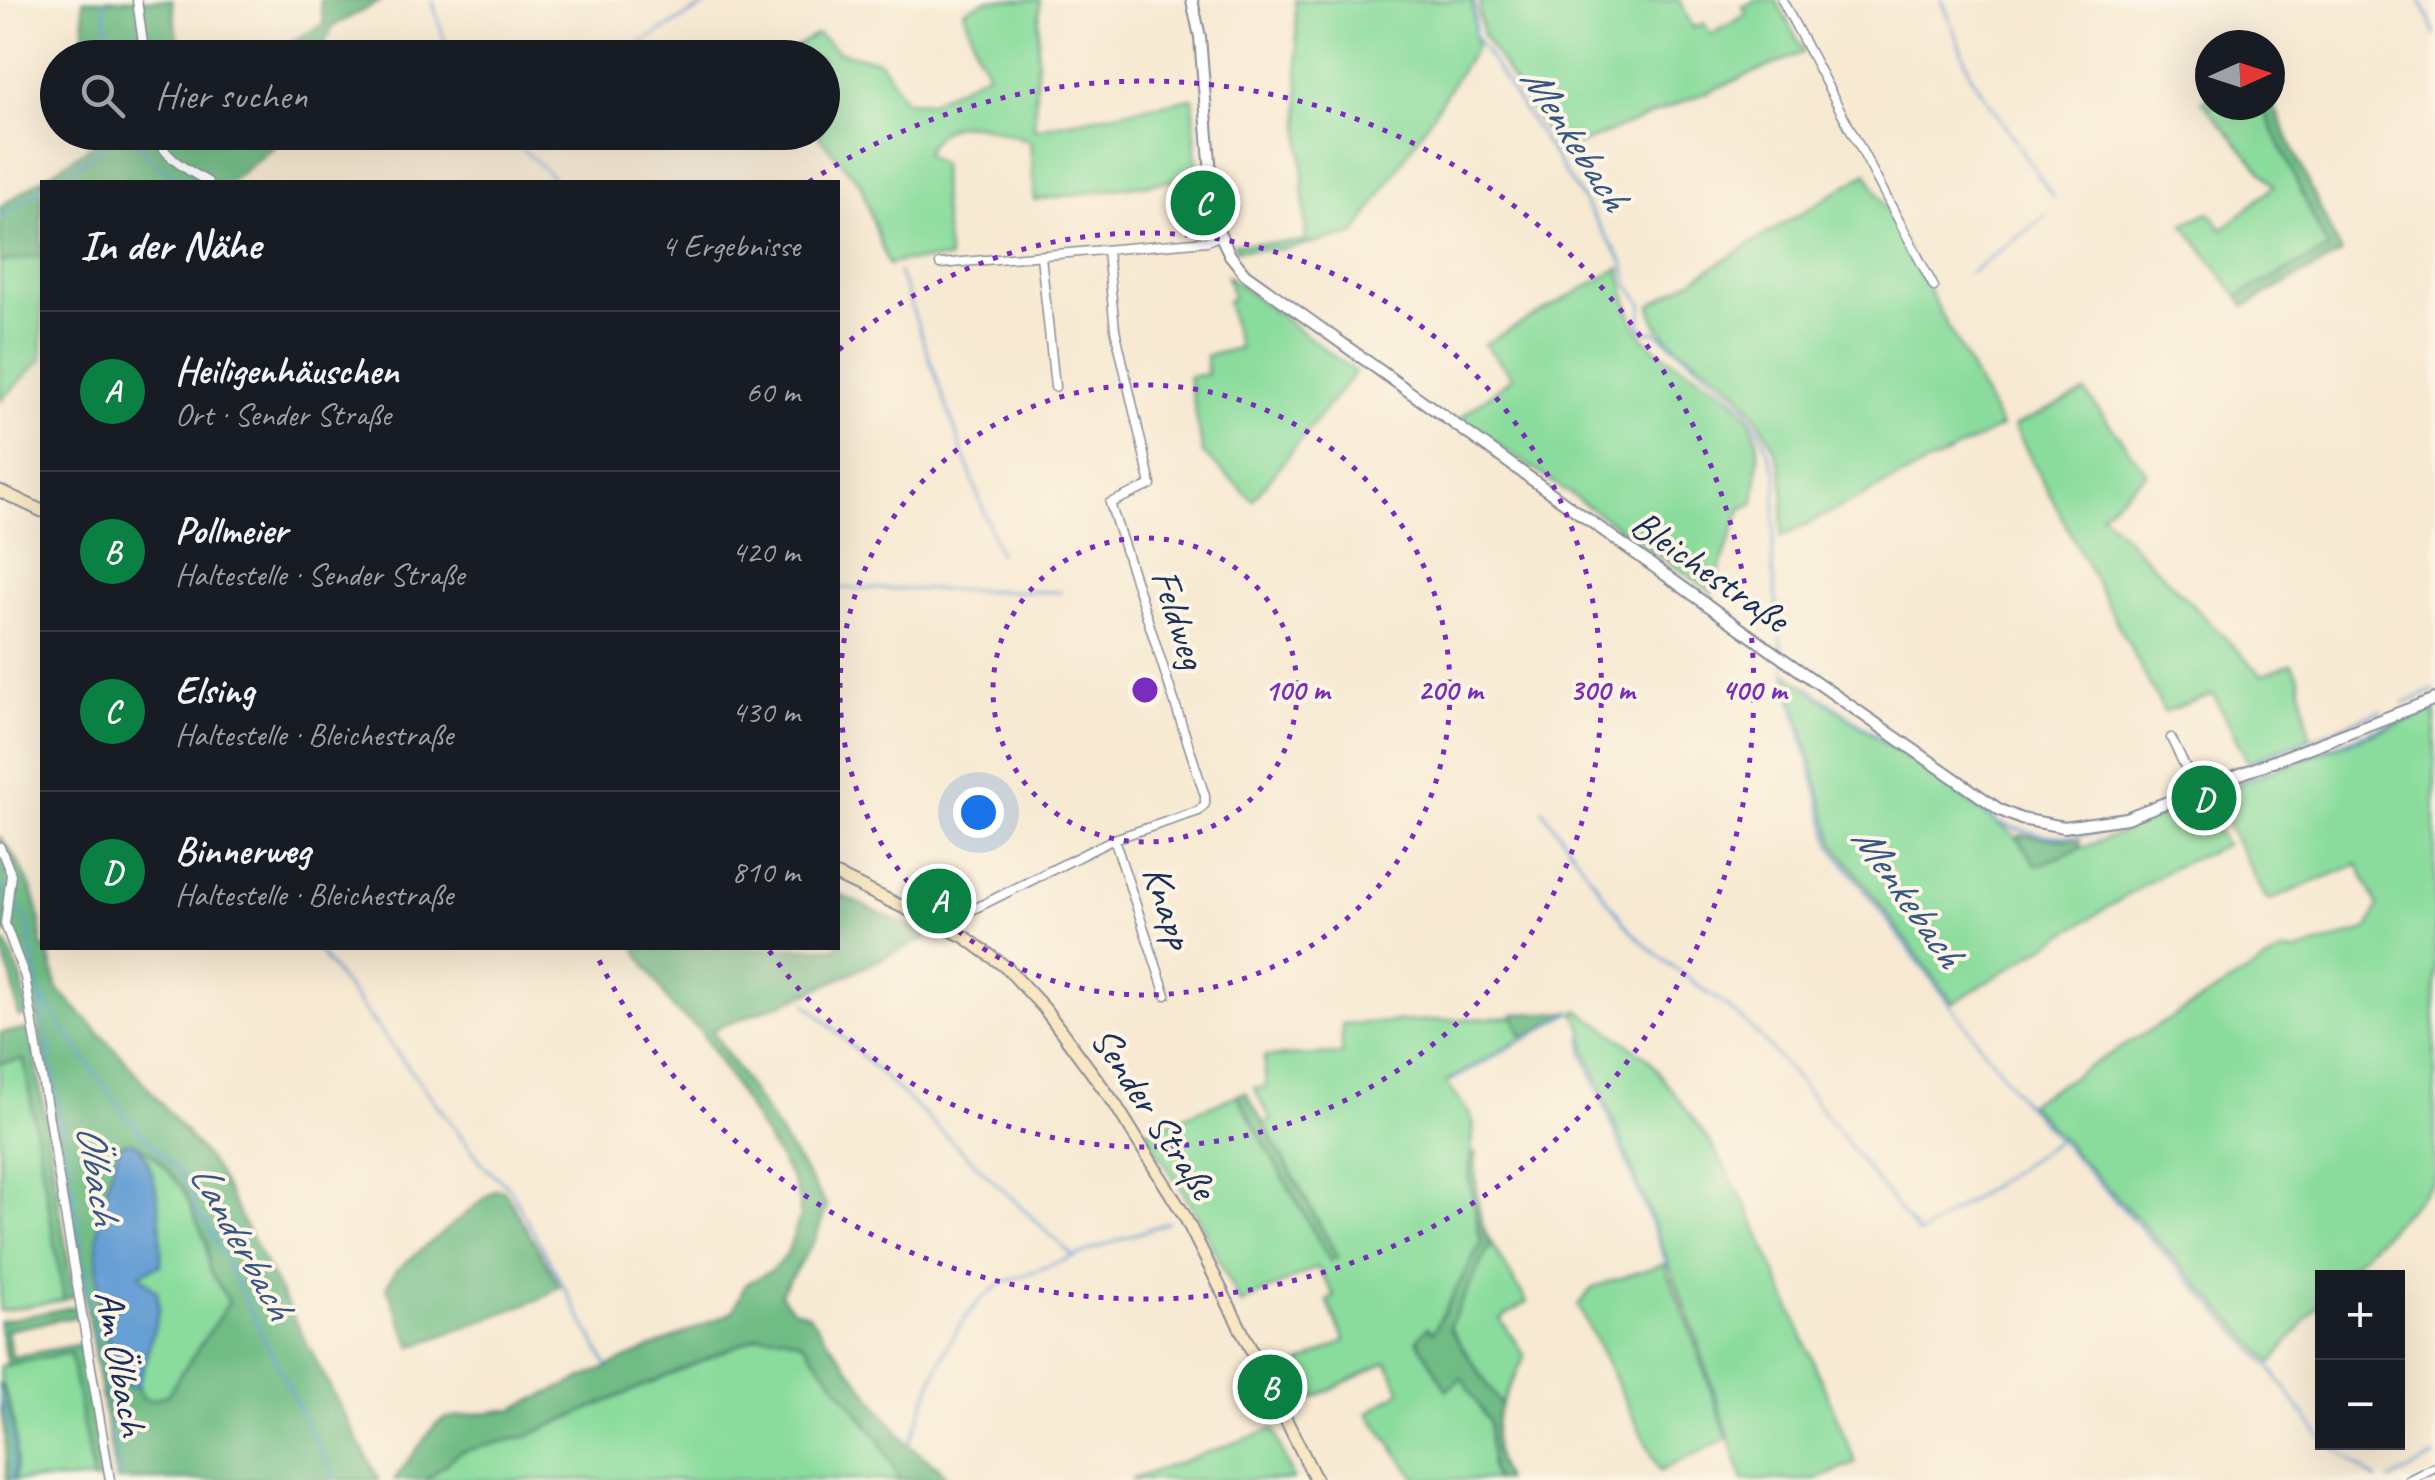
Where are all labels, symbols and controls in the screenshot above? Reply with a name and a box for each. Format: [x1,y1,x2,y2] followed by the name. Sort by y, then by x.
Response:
[2195,30,2285,120] north arrow
[40,40,840,150] search box
[1509,56,1643,222] water label: Menkebach
[75,68,130,123] icon: search
[155,72,307,119] text: Hier suchen
[1170,166,1236,240] pin: C
[80,219,261,272] text: In der Nähe
[661,225,800,266] text: 4 Ergebnisse
[175,347,398,394] text: Heiligenhäuschen
[104,371,121,412] text: A
[746,371,800,412] text: 60 m
[175,394,391,435] text: Ort · Sender Straße
[1621,499,1801,645] street label: Bleichestraße
[175,507,287,554] text: Pollmeier
[104,531,121,572] text: B
[731,531,800,572] text: 420 m
[175,554,465,595] text: Haltestelle · Sender Straße
[1140,563,1219,677] street label: Feldweg
[175,667,254,714] text: Elsing
[1265,671,1332,709] text: 100 m
[1418,671,1485,709] text: 200 m
[1570,671,1637,709] text: 300 m
[1722,671,1789,709] text: 400 m
[1127,672,1163,708] centre of rings
[105,691,120,732] text: C
[731,691,800,732] text: 430 m
[175,714,453,755] text: Haltestelle · Bleichestraße
[2172,760,2236,836] pin: D
[953,787,1004,838] your location
[1840,815,1978,980] water label: Menkebach
[175,827,310,874] text: Binnerweg
[103,851,122,892] text: D
[731,851,800,892] text: 810 m
[1131,859,1206,957] street label: Knapp
[906,864,972,938] pin: A
[175,874,453,915] text: Haltestelle · Bleichestraße
[1080,1017,1230,1211] street label: Sender Straße
[64,1121,133,1231] water label: Ölbach
[178,1154,308,1331] water label: Landerbach
[2315,1270,2405,1450] map controls
[2315,1270,2405,1360] button: +
[84,1286,159,1442] street label: Am Ölbach
[1238,1350,1302,1424] pin: B
[2315,1360,2405,1450] button: −

